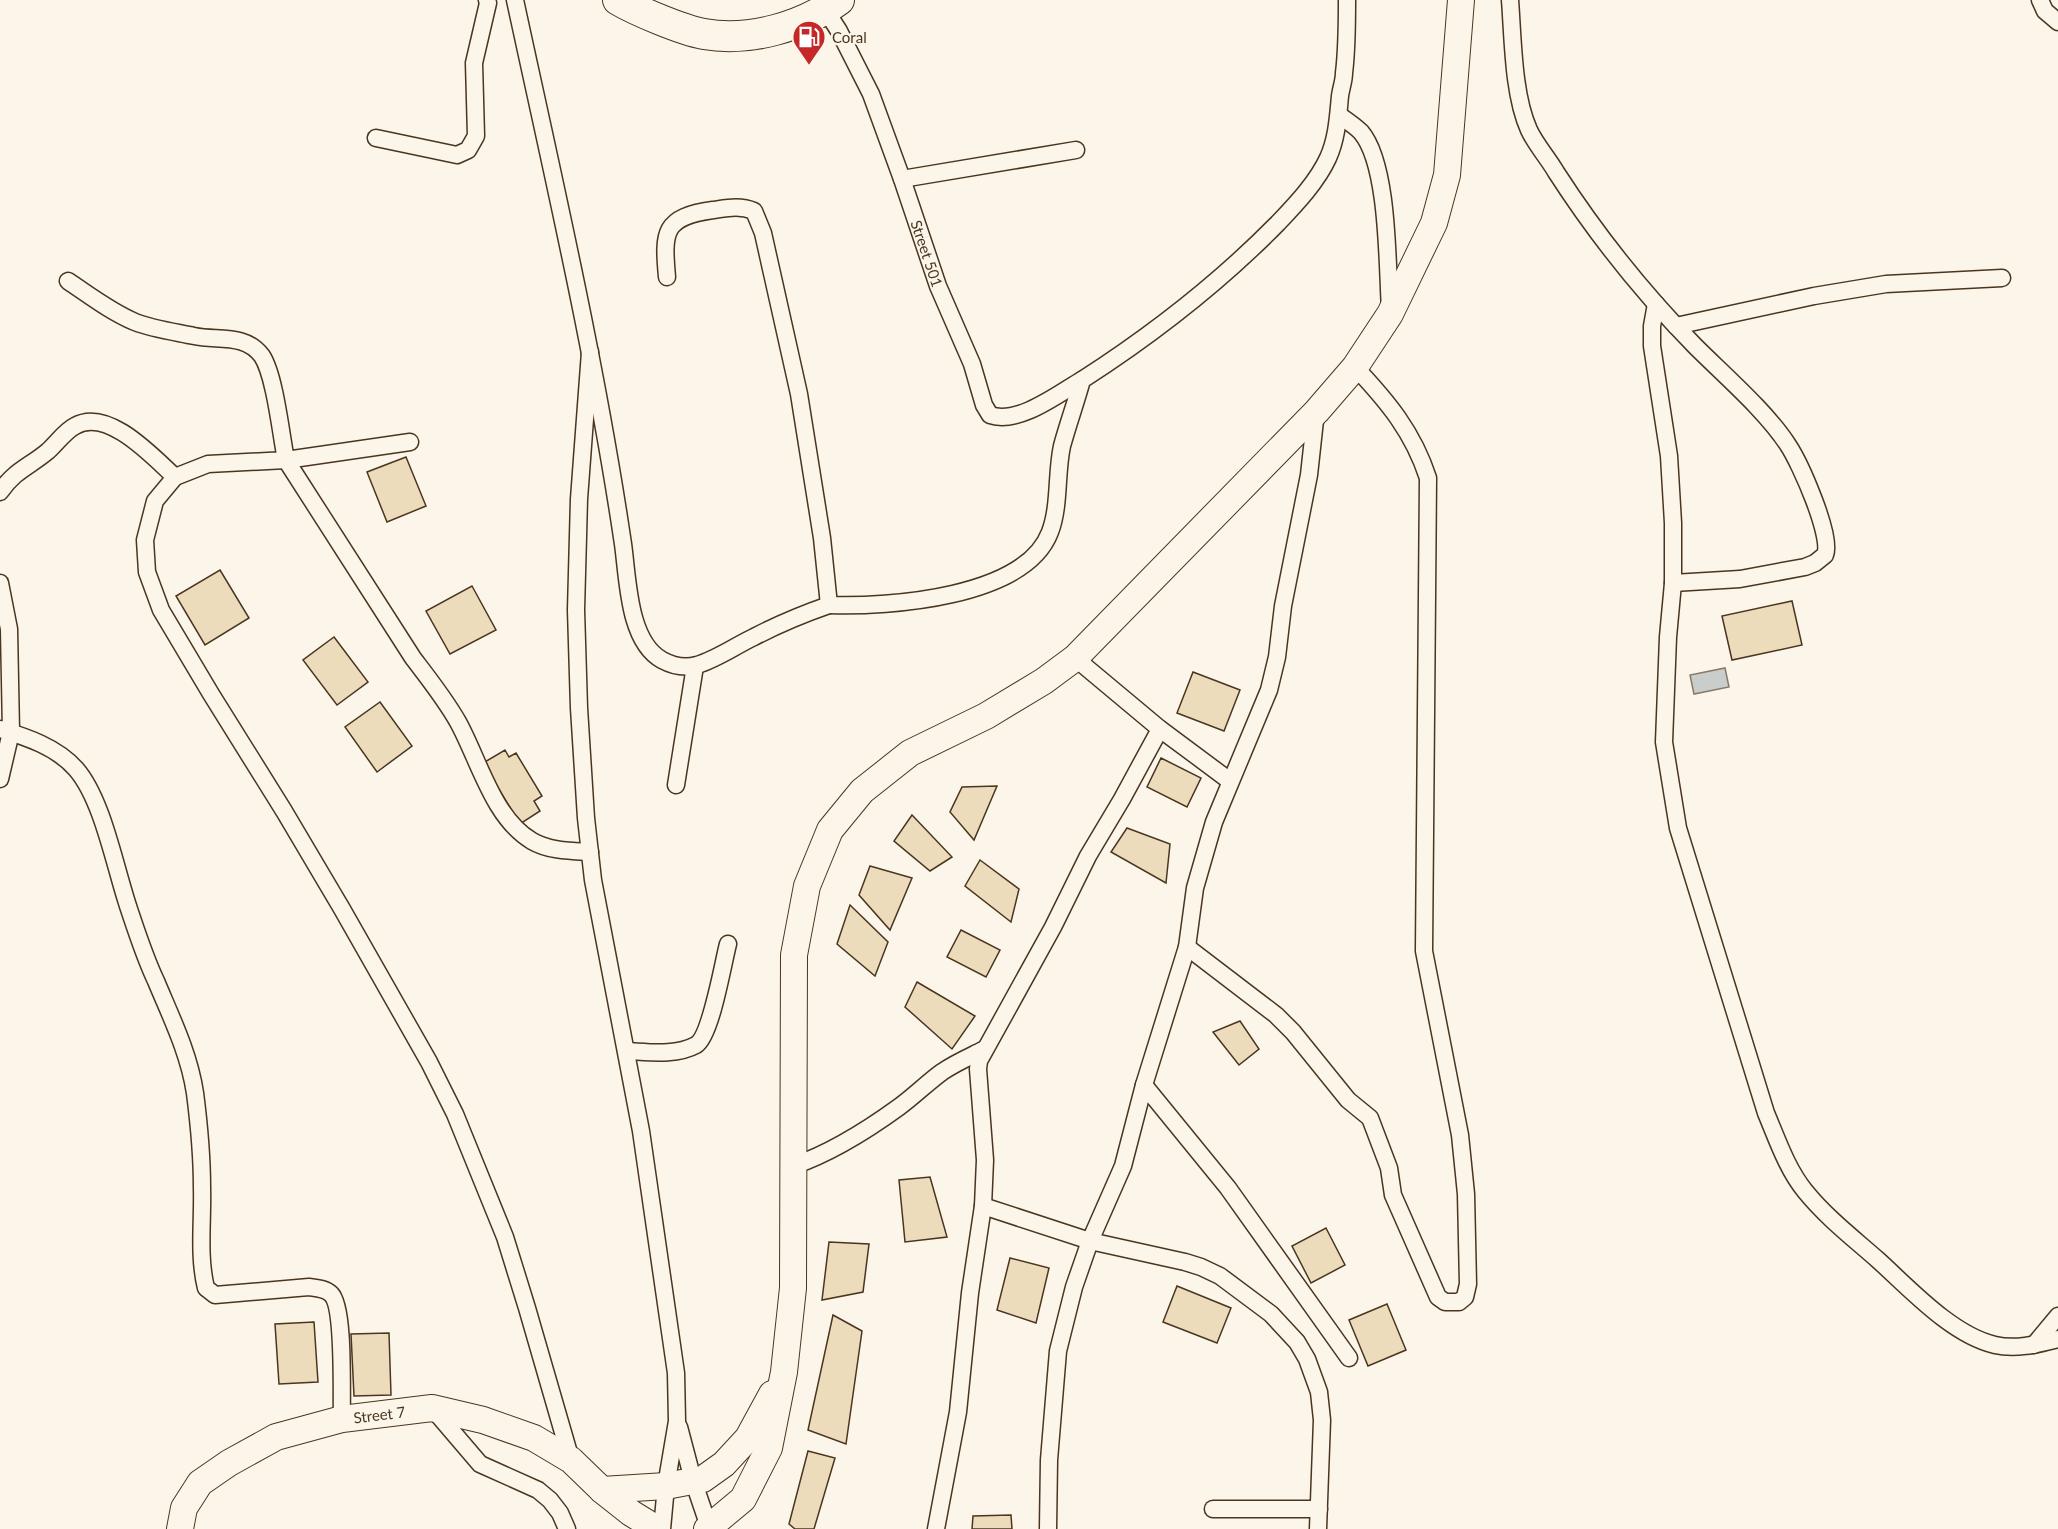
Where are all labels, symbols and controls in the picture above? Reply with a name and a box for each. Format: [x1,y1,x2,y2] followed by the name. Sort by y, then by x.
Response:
[791,19,827,66] fuel station icon: Coral
[832,28,867,46] place label: Coral
[907,218,947,289] street label: Street 501
[352,1402,407,1427] street label: Street 7

